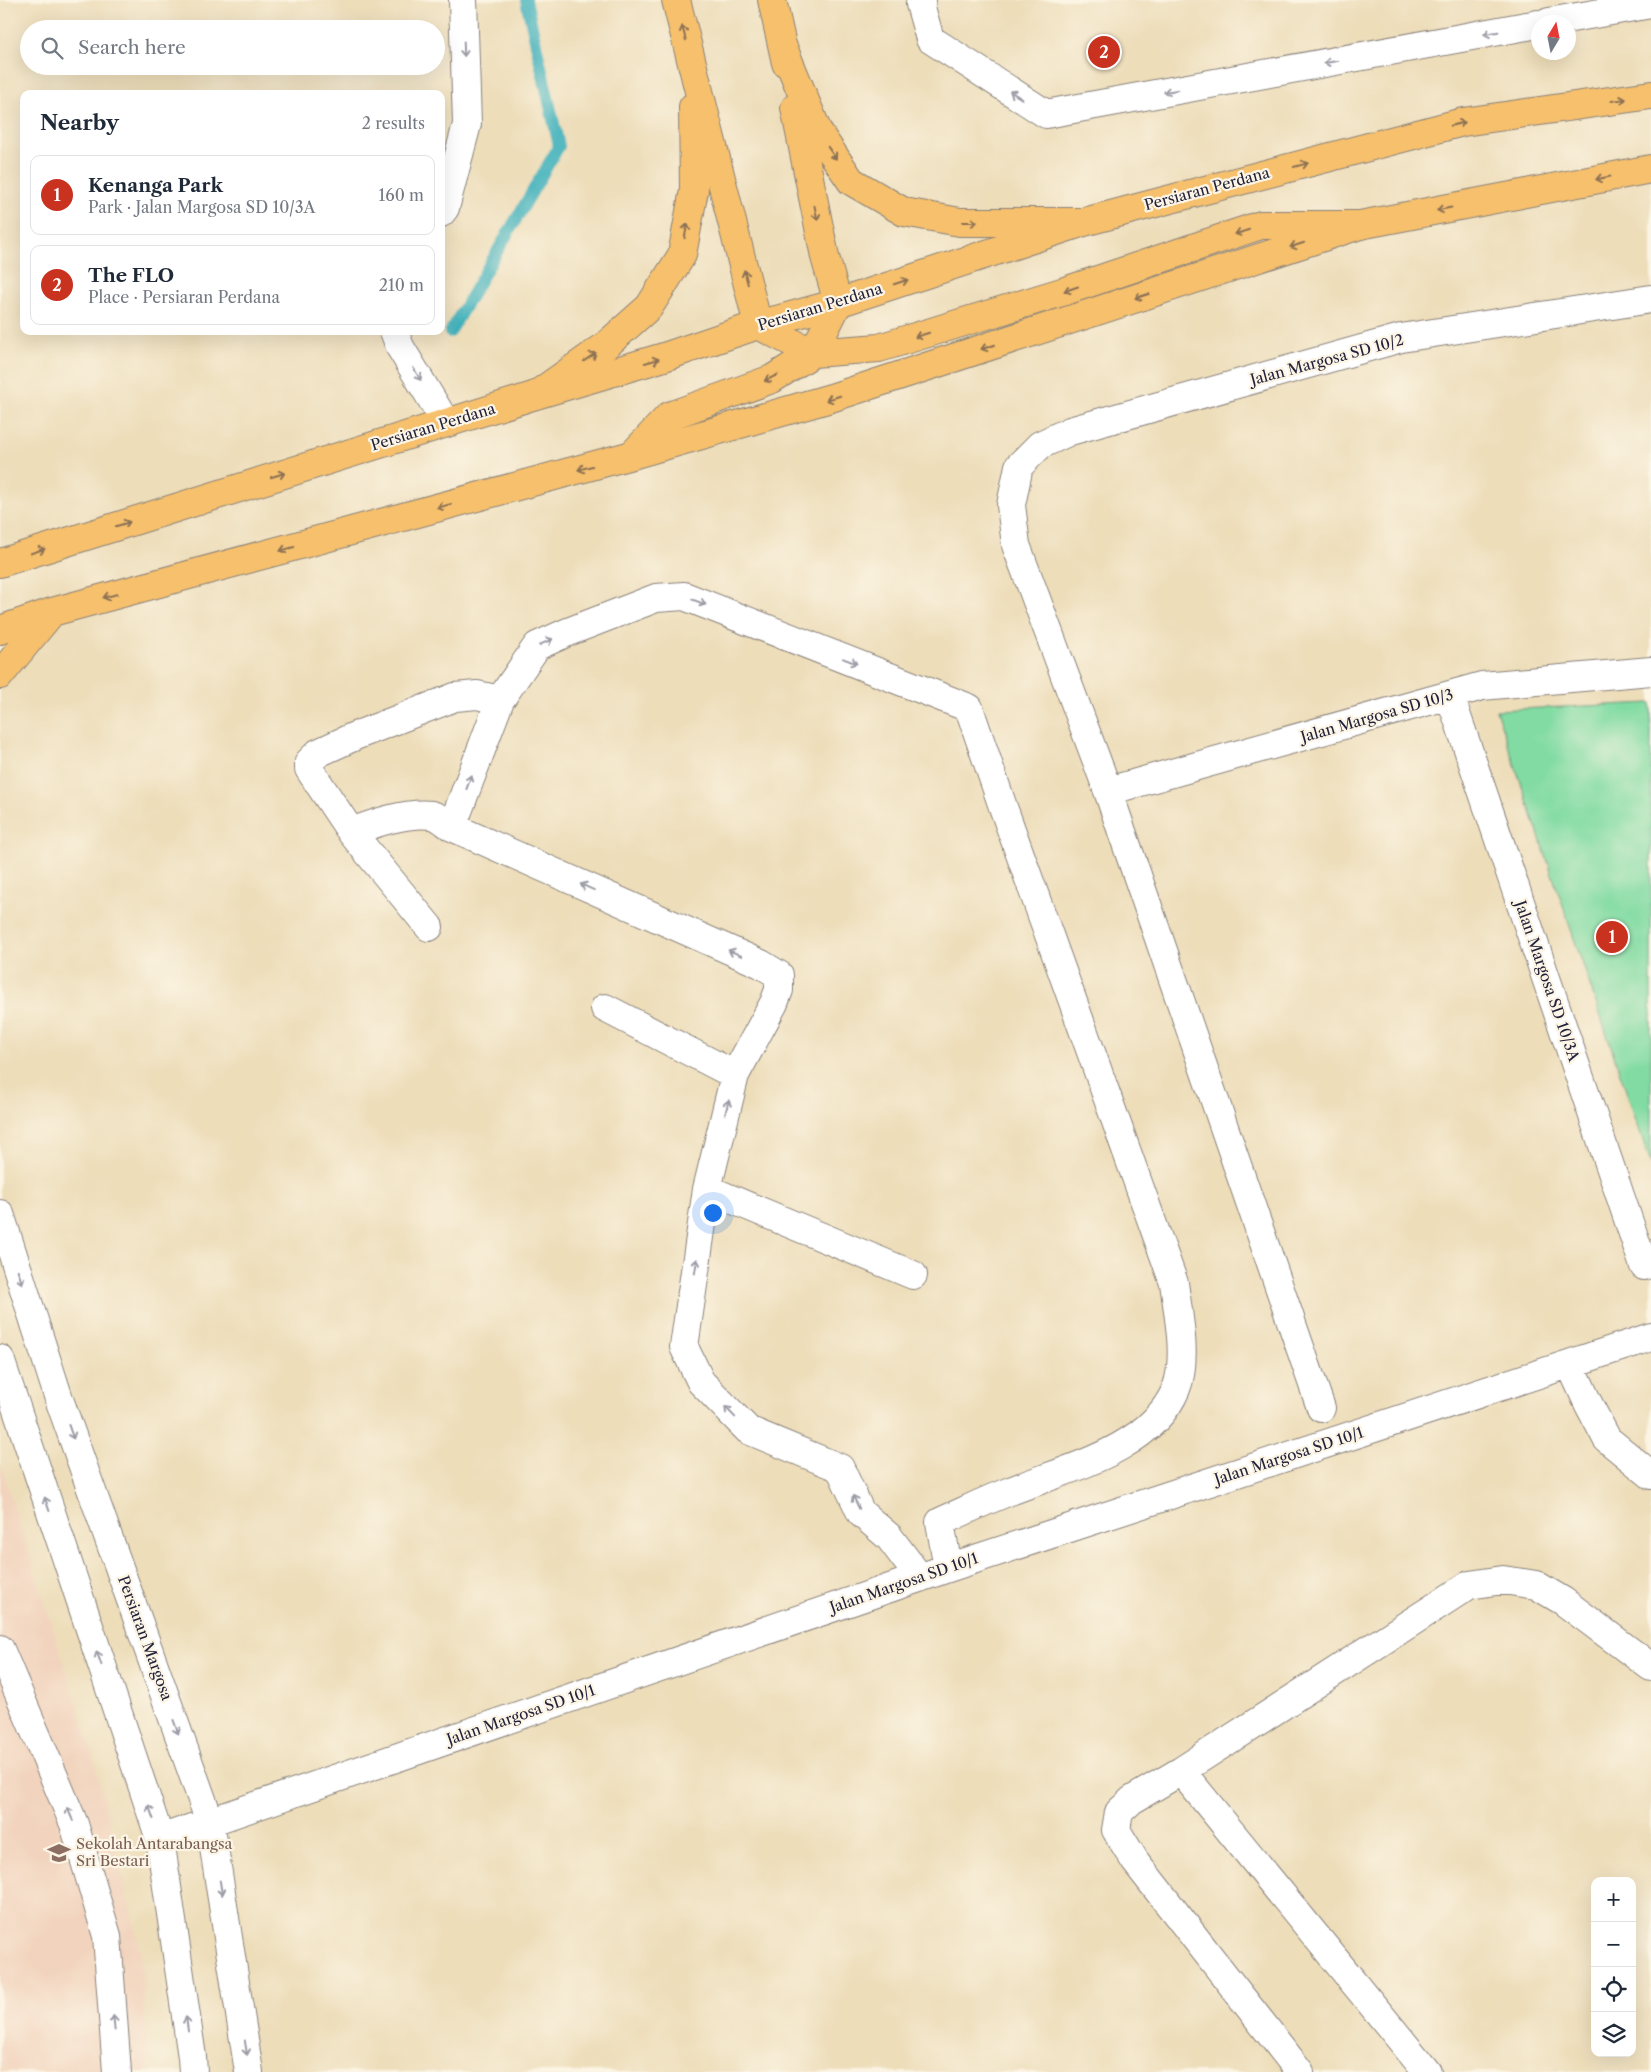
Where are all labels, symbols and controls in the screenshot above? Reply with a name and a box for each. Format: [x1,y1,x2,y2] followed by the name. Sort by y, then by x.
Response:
[1531,15,1576,60] north arrow
[20,20,445,75] search box
[679,26,688,42] one-way arrow
[1483,29,1499,39] one-way arrow
[1088,33,1120,71] pin: 2
[38,34,66,62] icon: search
[78,36,186,59] text: Search here
[460,40,469,56] one-way arrow
[1323,58,1339,68] one-way arrow
[1163,87,1179,97] one-way arrow
[1009,89,1023,100] one-way arrow
[1610,94,1626,104] one-way arrow
[40,110,119,135] text: Nearby
[362,113,425,133] text: 2 results
[1450,119,1466,128] one-way arrow
[827,145,837,159] one-way arrow
[1292,160,1308,169] one-way arrow
[1142,163,1272,214] street label: Persiaran Perdana
[88,174,223,197] text: Kenanga Park
[1596,174,1612,183] one-way arrow
[53,185,61,205] text: 1
[379,185,424,205] text: 160 m
[88,197,315,217] text: Park · Jalan Margosa SD 10/3A
[1436,204,1452,214] one-way arrow
[812,205,821,221] one-way arrow
[962,217,978,227] one-way arrow
[682,224,692,240] one-way arrow
[1234,227,1250,237] one-way arrow
[1289,241,1305,251] one-way arrow
[88,264,174,287] text: The FLO
[741,270,750,286] one-way arrow
[52,275,62,295] text: 2
[379,275,424,295] text: 210 m
[893,277,909,287] one-way arrow
[755,279,884,334] street label: Persiaran Perdana
[1064,285,1079,294] one-way arrow
[88,287,280,307] text: Place · Persiaran Perdana
[1135,292,1151,301] one-way arrow
[914,330,930,340] one-way arrow
[1246,330,1406,390] street label: Jalan Margosa SD 10/2
[981,343,996,352] one-way arrow
[583,352,597,362] one-way arrow
[643,355,659,365] one-way arrow
[412,367,422,381] one-way arrow
[764,374,779,383] one-way arrow
[826,393,842,403] one-way arrow
[368,399,497,454] street label: Persiaran Perdana
[578,463,594,473] one-way arrow
[270,470,286,480] one-way arrow
[437,502,453,511] one-way arrow
[115,518,131,528] one-way arrow
[280,544,296,554] one-way arrow
[30,545,46,555] one-way arrow
[103,592,119,602] one-way arrow
[691,598,706,607] one-way arrow
[538,637,553,646] one-way arrow
[842,657,857,666] one-way arrow
[1297,685,1455,747] street label: Jalan Margosa SD 10/3
[465,774,474,790] one-way arrow
[580,882,595,891] one-way arrow
[1510,896,1584,1065] street label: Jalan Margosa SD 10/3A
[1596,918,1628,956] pin: 1
[728,947,743,957] one-way arrow
[723,1099,732,1115] one-way arrow
[700,1200,726,1226] your location
[691,1258,701,1274] one-way arrow
[16,1269,25,1285] one-way arrow
[724,1405,736,1418] one-way arrow
[1210,1422,1366,1489] street label: Jalan Margosa SD 10/1
[67,1423,76,1439] one-way arrow
[851,1495,860,1510] one-way arrow
[42,1496,52,1512] one-way arrow
[825,1548,981,1618] street label: Jalan Margosa SD 10/1
[114,1573,177,1703] street label: Persiaran Margosa
[94,1650,104,1666] one-way arrow
[442,1680,598,1750] street label: Jalan Margosa SD 10/1
[172,1718,181,1734] one-way arrow
[146,1805,155,1820] one-way arrow
[64,1807,74,1822] one-way arrow
[76,1834,232,1870] place label: Sekolah Antarabangsa Sri Bestari
[46,1840,72,1866] school or university icon: Sekolah Antarabangsa Sri Bestari
[1591,1877,1636,2057] map controls
[1591,1877,1636,1922] button: +
[216,1879,226,1895] one-way arrow
[1591,1922,1636,1967] button: −
[1591,1967,1636,2012] button: locate
[1591,2012,1636,2057] button: layers
[109,2016,119,2032] one-way arrow
[182,2016,192,2032] one-way arrow
[241,2040,251,2056] one-way arrow

